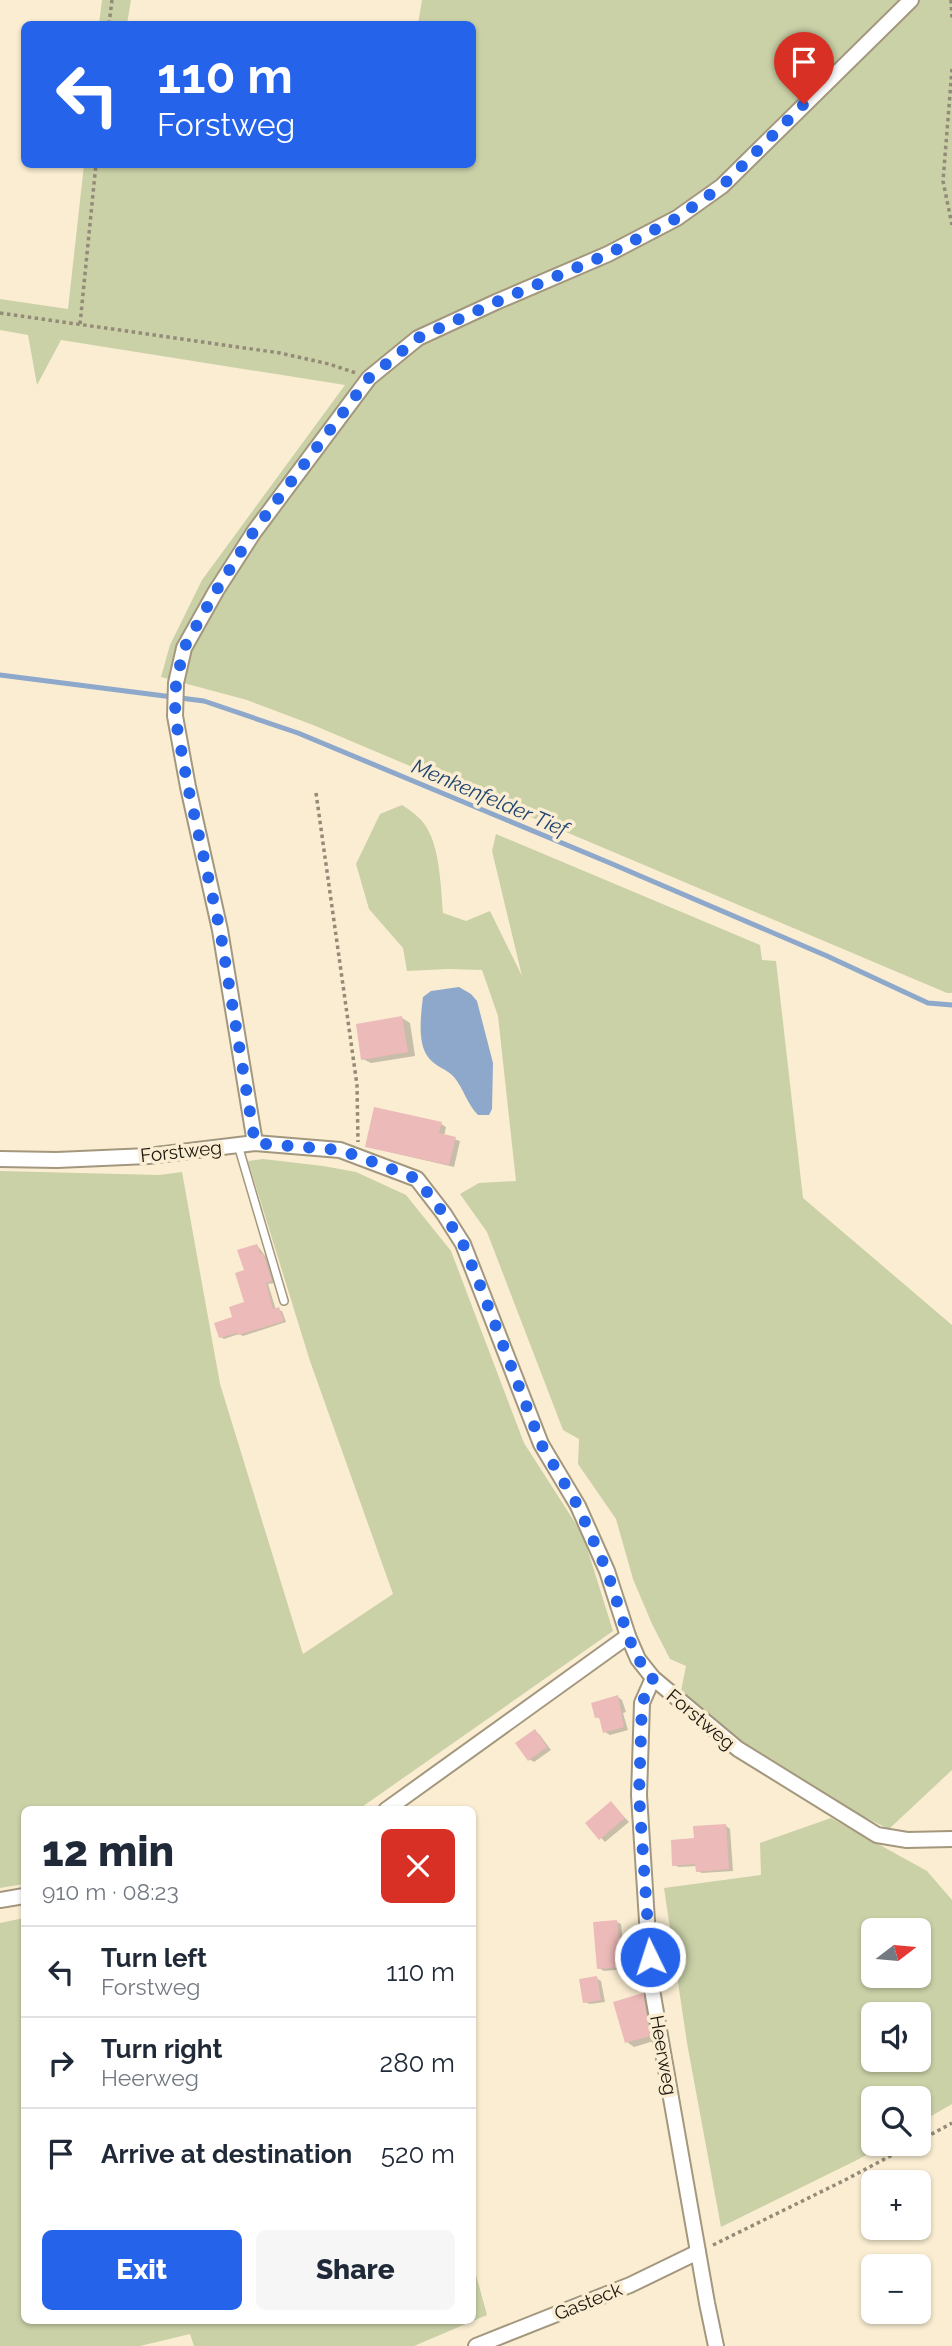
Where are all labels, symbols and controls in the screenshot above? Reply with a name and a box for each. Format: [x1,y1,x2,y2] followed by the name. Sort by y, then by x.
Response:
[774,32,834,104] pin
[785,43,823,81] icon: arrive
[157,47,293,104] text: 110 m
[42,49,133,140] icon: left
[157,106,295,143] text: Forstweg
[408,753,575,843] water label: Menkenfelder Tief
[139,1136,223,1166] street label: Forstweg
[662,1684,740,1754] street label: Forstweg
[42,1827,174,1876] text: 12 min
[381,1829,455,1903] button: close
[42,1878,179,1905] text: 910 m · 08:23
[861,1918,931,1988] north arrow
[861,1918,931,2324] map controls
[613,1920,687,1994] position arrow
[101,1943,207,1973] text: Turn left
[42,1953,80,1991] icon: left
[386,1957,455,1987] text: 110 m
[101,1973,200,2000] text: Forstweg
[861,2002,931,2072] button: sound
[646,2013,682,2097] street label: Heerweg
[101,2034,222,2064] text: Turn right
[42,2044,80,2082] icon: right
[380,2048,455,2078] text: 280 m
[101,2064,199,2091] text: Heerweg
[861,2086,931,2156] button: search
[42,2135,80,2173] icon: arrive
[101,2139,352,2169] text: Arrive at destination
[381,2139,455,2169] text: 520 m
[861,2170,931,2240] button: +
[42,2230,242,2310] button: Exit
[256,2230,455,2310] button: Share
[861,2254,931,2324] button: −
[551,2278,625,2324] street label: Gasteck

